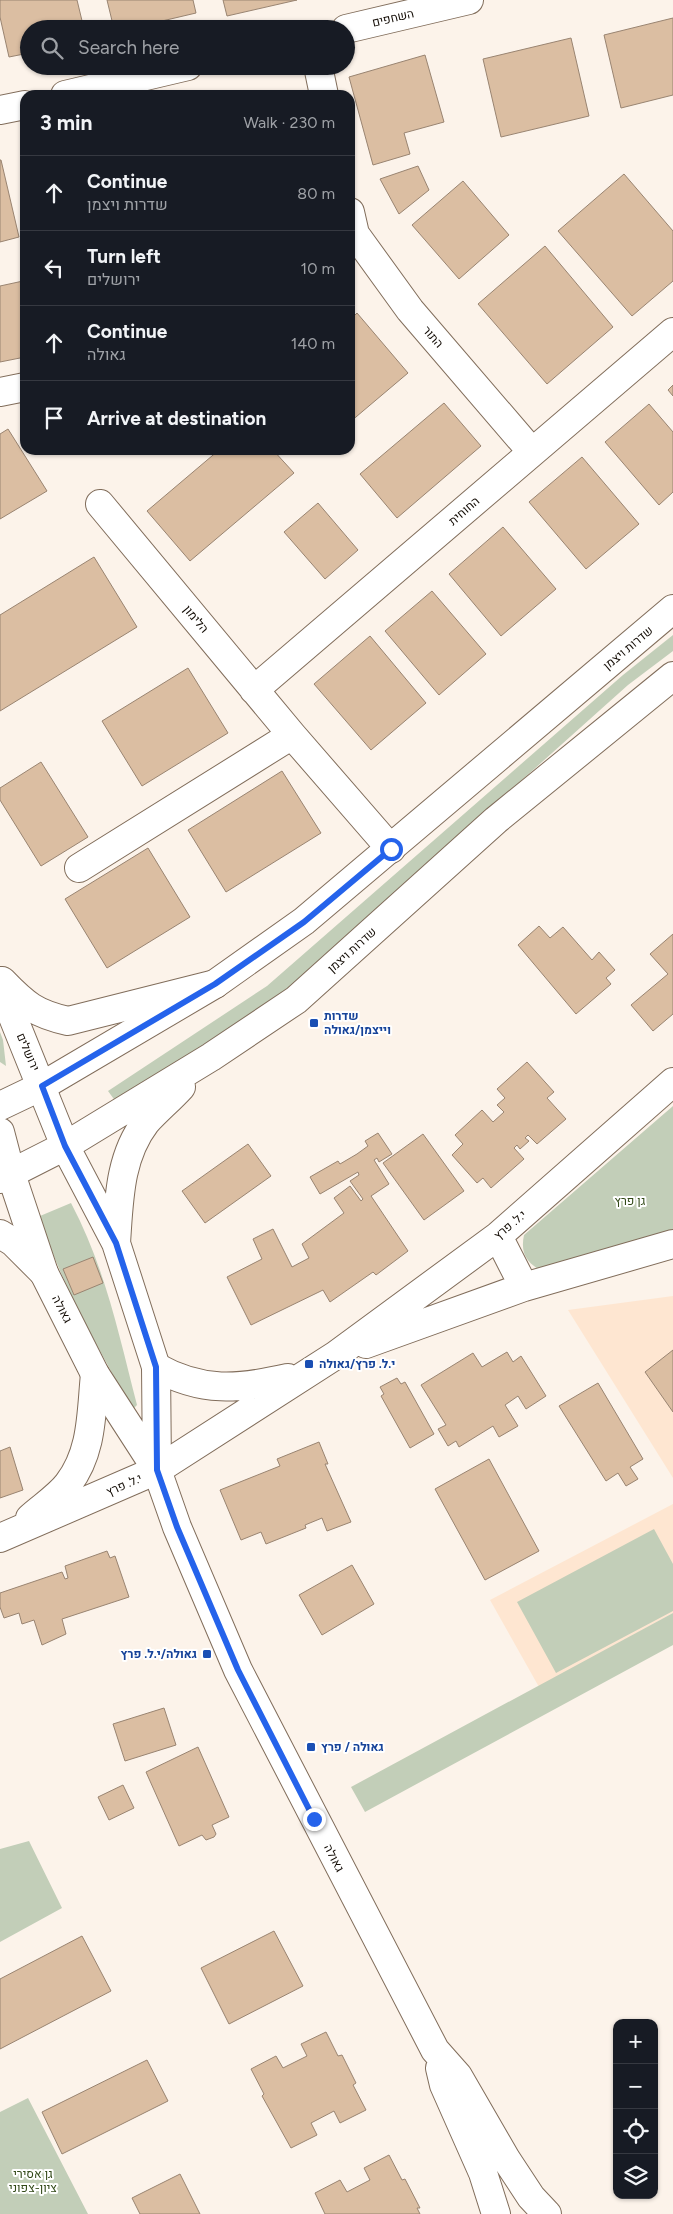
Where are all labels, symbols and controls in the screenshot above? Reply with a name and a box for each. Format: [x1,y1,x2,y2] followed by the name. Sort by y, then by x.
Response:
[371,6,415,30] street label: השחפים
[20,20,355,75] search box
[38,34,66,62] icon: search
[78,36,180,59] text: Search here
[40,110,92,135] text: 3 min
[243,113,335,132] text: Walk · 230 m
[87,170,167,193] text: Continue
[40,179,68,207] icon: ahead
[297,184,335,203] text: 80 m
[87,195,168,214] text: שדרות ויצמן
[87,245,161,268] text: Turn left
[40,254,68,282] icon: left
[301,259,335,278] text: 10 m
[87,270,140,289] text: ירושלים
[87,320,167,343] text: Continue
[420,323,446,351] street label: התור
[40,329,68,357] icon: ahead
[291,334,335,353] text: 140 m
[87,345,126,364] text: גאולה
[40,404,68,432] icon: arrive
[87,407,266,430] text: Arrive at destination
[446,494,482,528] street label: החוחית
[181,602,211,636] street label: הלימון
[600,623,656,673] street label: שדרות ויצמן
[380,838,403,861] route start
[325,925,379,975] street label: שדרות ויצמן
[324,1009,391,1037] place label: שדרות וייצמן/גאולה
[308,1017,320,1029] marker: שדרות וייצמן/גאולה
[14,1031,42,1073] street label: ירושלים
[615,1194,646,1208] park label: גן פרץ
[491,1208,529,1242] street label: י.ל. פרץ
[49,1293,75,1325] street label: גאולה
[319,1357,395,1371] place label: י.ל. פרץ/גאולה
[303,1358,315,1370] marker: י.ל. פרץ/גאולה
[104,1471,144,1499] street label: י.ל. פרץ
[121,1647,197,1661] place label: גאולה/י.ל. פרץ
[201,1648,213,1660] marker: גאולה/י.ל. פרץ
[321,1740,384,1754] place label: גאולה / פרץ
[305,1741,317,1753] marker: גאולה / פרץ
[303,1808,326,1831] route end
[321,1842,347,1874] street label: גאולה
[613,2019,658,2199] map controls
[613,2019,658,2064] button: +
[613,2064,658,2109] button: −
[613,2109,658,2154] button: locate
[613,2154,658,2199] button: layers
[9,2167,57,2195] park label: גן אסירי ציון-צפוני

